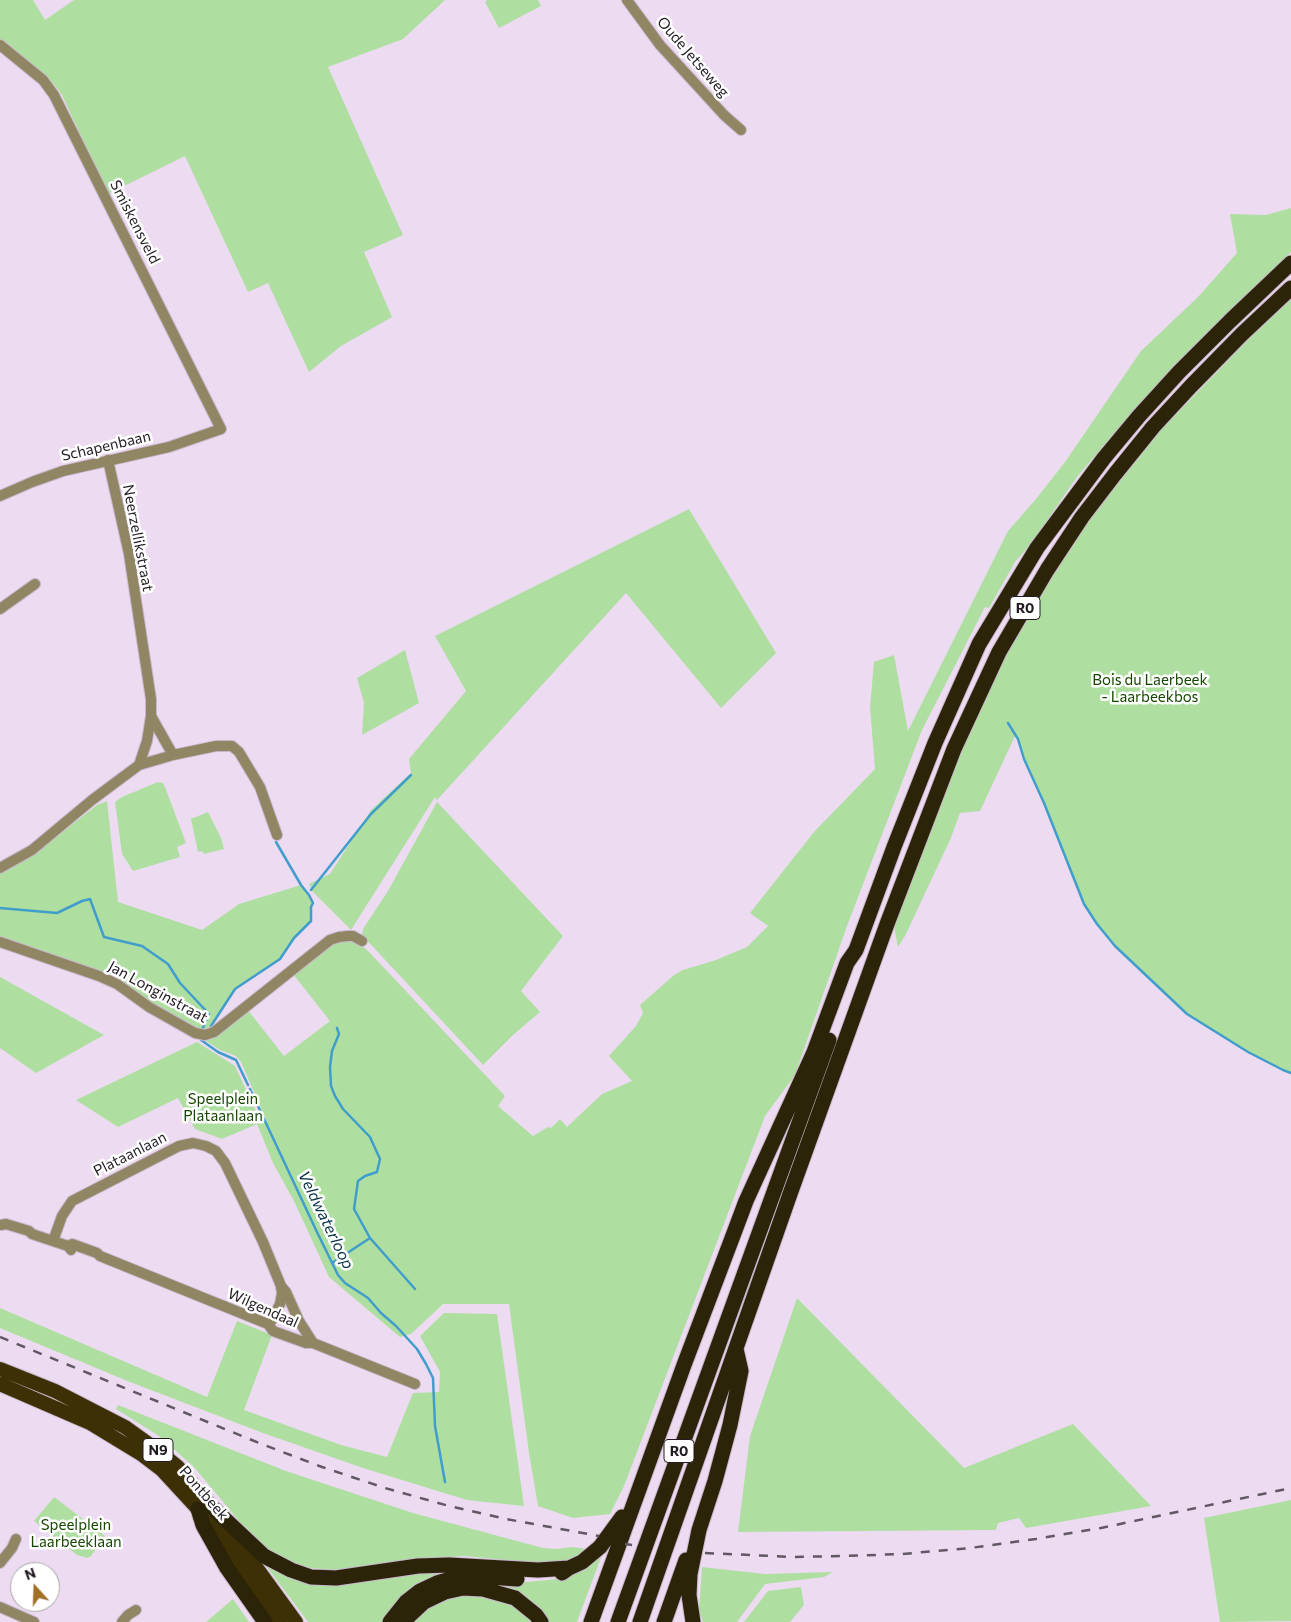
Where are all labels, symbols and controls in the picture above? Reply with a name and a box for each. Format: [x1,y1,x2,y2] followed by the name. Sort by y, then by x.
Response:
[653,13,733,101] street label: Oude Jetseweg
[106,177,164,267] street label: Smiskensveld
[60,427,152,465] street label: Schapenbaan
[119,483,157,593] street label: Neerzellikstraat
[1010,596,1040,620] road number: R0
[1092,671,1208,706] park label: Bois du Laerbeek - Laarbeekbos
[105,957,211,1027] street label: Jan Longinstraat
[183,1090,263,1125] park label: Speelplein Plataanlaan
[90,1128,170,1180] street label: Plataanlaan
[294,1168,358,1272] water label: Veldwaterloop
[225,1284,301,1332] street label: Wilgendaal
[143,1438,173,1462] road number: N9
[664,1440,694,1462] road number: R0
[176,1462,232,1524] street label: Pontbeek
[30,1516,122,1551] park label: Speelplein Laarbeeklaan
[10,1562,60,1612] north arrow
[22,1564,38,1583] text: N

